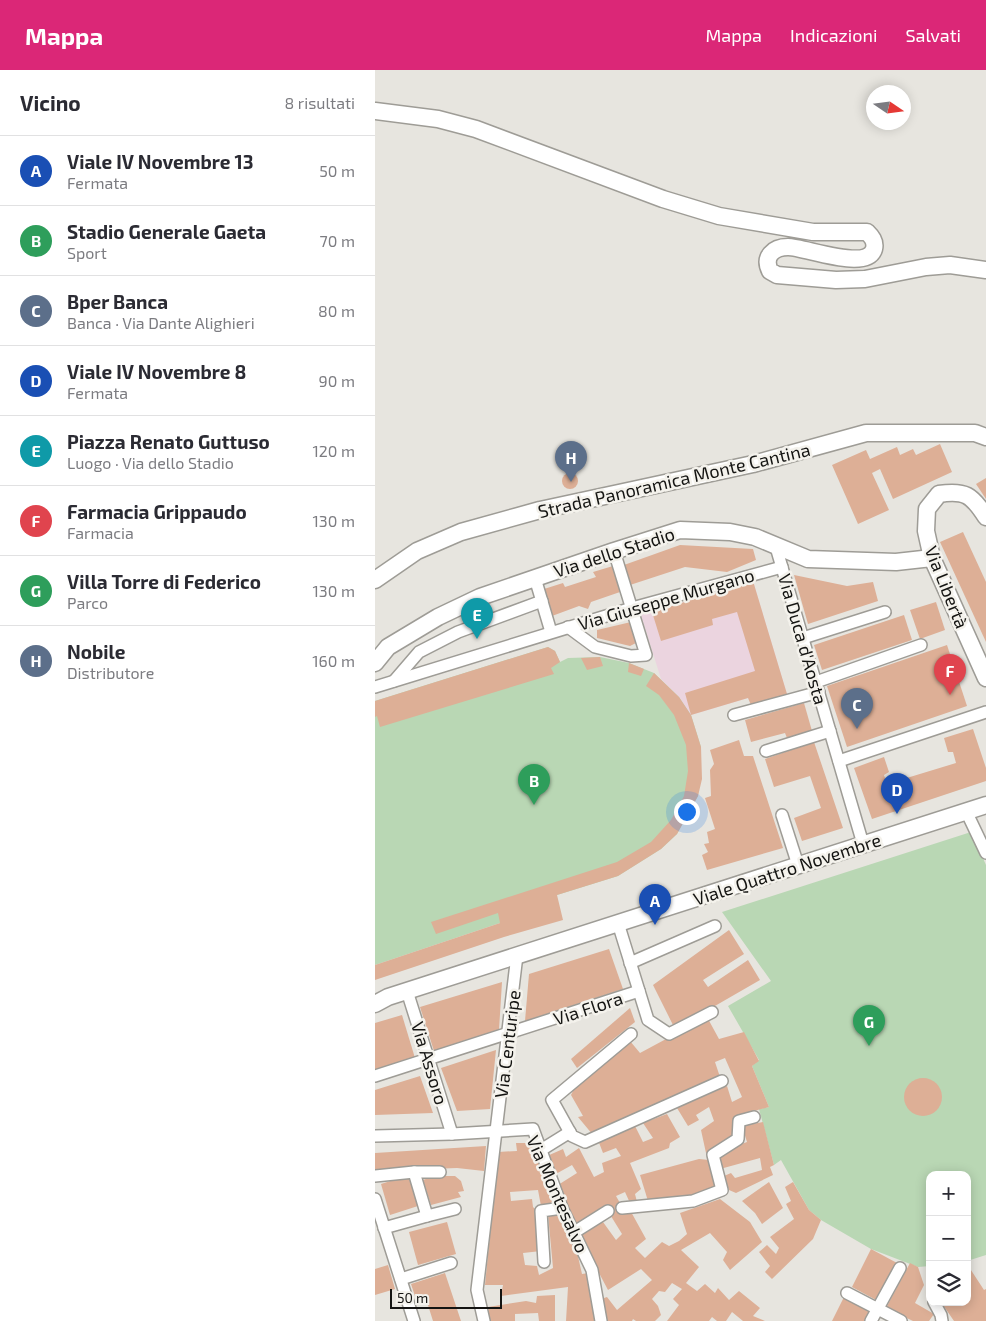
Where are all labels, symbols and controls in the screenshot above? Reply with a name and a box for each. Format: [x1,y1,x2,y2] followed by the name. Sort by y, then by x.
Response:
[25,21,103,50] text: Mappa
[706,24,762,46] text: Mappa
[790,24,877,46] text: Indicazioni
[905,24,961,46] text: Salvati
[866,85,911,130] north arrow
[20,90,81,115] text: Vicino
[285,93,355,112] text: 8 risultati
[67,150,254,173] text: Viale IV Novembre 13
[31,161,41,180] text: A
[319,161,355,180] text: 50 m
[67,173,128,192] text: Fermata
[67,220,266,243] text: Stadio Generale Gaeta
[31,231,41,250] text: B
[320,231,355,250] text: 70 m
[67,243,107,262] text: Sport
[67,290,168,313] text: Bper Banca
[31,301,41,320] text: C
[318,301,355,320] text: 80 m
[67,313,255,332] text: Banca · Via Dante Alighieri
[67,360,246,383] text: Viale IV Novembre 8
[31,371,41,390] text: D
[319,371,355,390] text: 90 m
[67,383,128,402] text: Fermata
[67,430,270,453] text: Piazza Renato Guttuso
[536,438,812,522] street label: Strada Panoramica Monte Cantina
[31,441,41,460] text: E
[312,441,355,460] text: 120 m
[555,441,587,482] pin: H
[67,453,234,472] text: Luogo · Via dello Stadio
[67,500,247,523] text: Farmacia Grippaudo
[32,511,40,530] text: F
[313,511,355,530] text: 130 m
[551,522,677,582] street label: Via dello Stadio
[67,523,134,542] text: Farmacia
[921,543,973,631] street label: Via Libertà
[575,563,757,635] street label: Via Giuseppe Murgano
[67,570,261,593] text: Villa Torre di Federico
[774,571,832,707] street label: Via Duca d'Aosta
[31,581,41,600] text: G
[313,581,355,600] text: 130 m
[67,593,108,612] text: Parco
[461,598,493,639] pin: E
[67,640,125,663] text: Nobile
[30,651,42,670] text: H
[312,651,355,670] text: 160 m
[934,654,966,695] pin: F
[67,663,154,682] text: Distributore
[841,688,873,729] pin: C
[518,764,550,805] pin: B
[881,773,913,814] pin: D
[674,799,700,825] your location
[690,828,884,910] street label: Viale Quattro Novembre
[639,884,671,925] pin: A
[551,986,625,1030] street label: Via Flora
[489,989,525,1099] street label: Via Centuripe
[853,1005,885,1046] pin: G
[407,1019,453,1107] street label: Via Assoro
[522,1132,594,1256] street label: Via Montesalvo
[926,1171,971,1306] map controls
[926,1171,971,1216] button: +
[926,1216,971,1261] button: −
[926,1261,971,1306] button: layers
[390,1286,503,1309] scale bar
[397,1289,428,1306] text: 50 m

